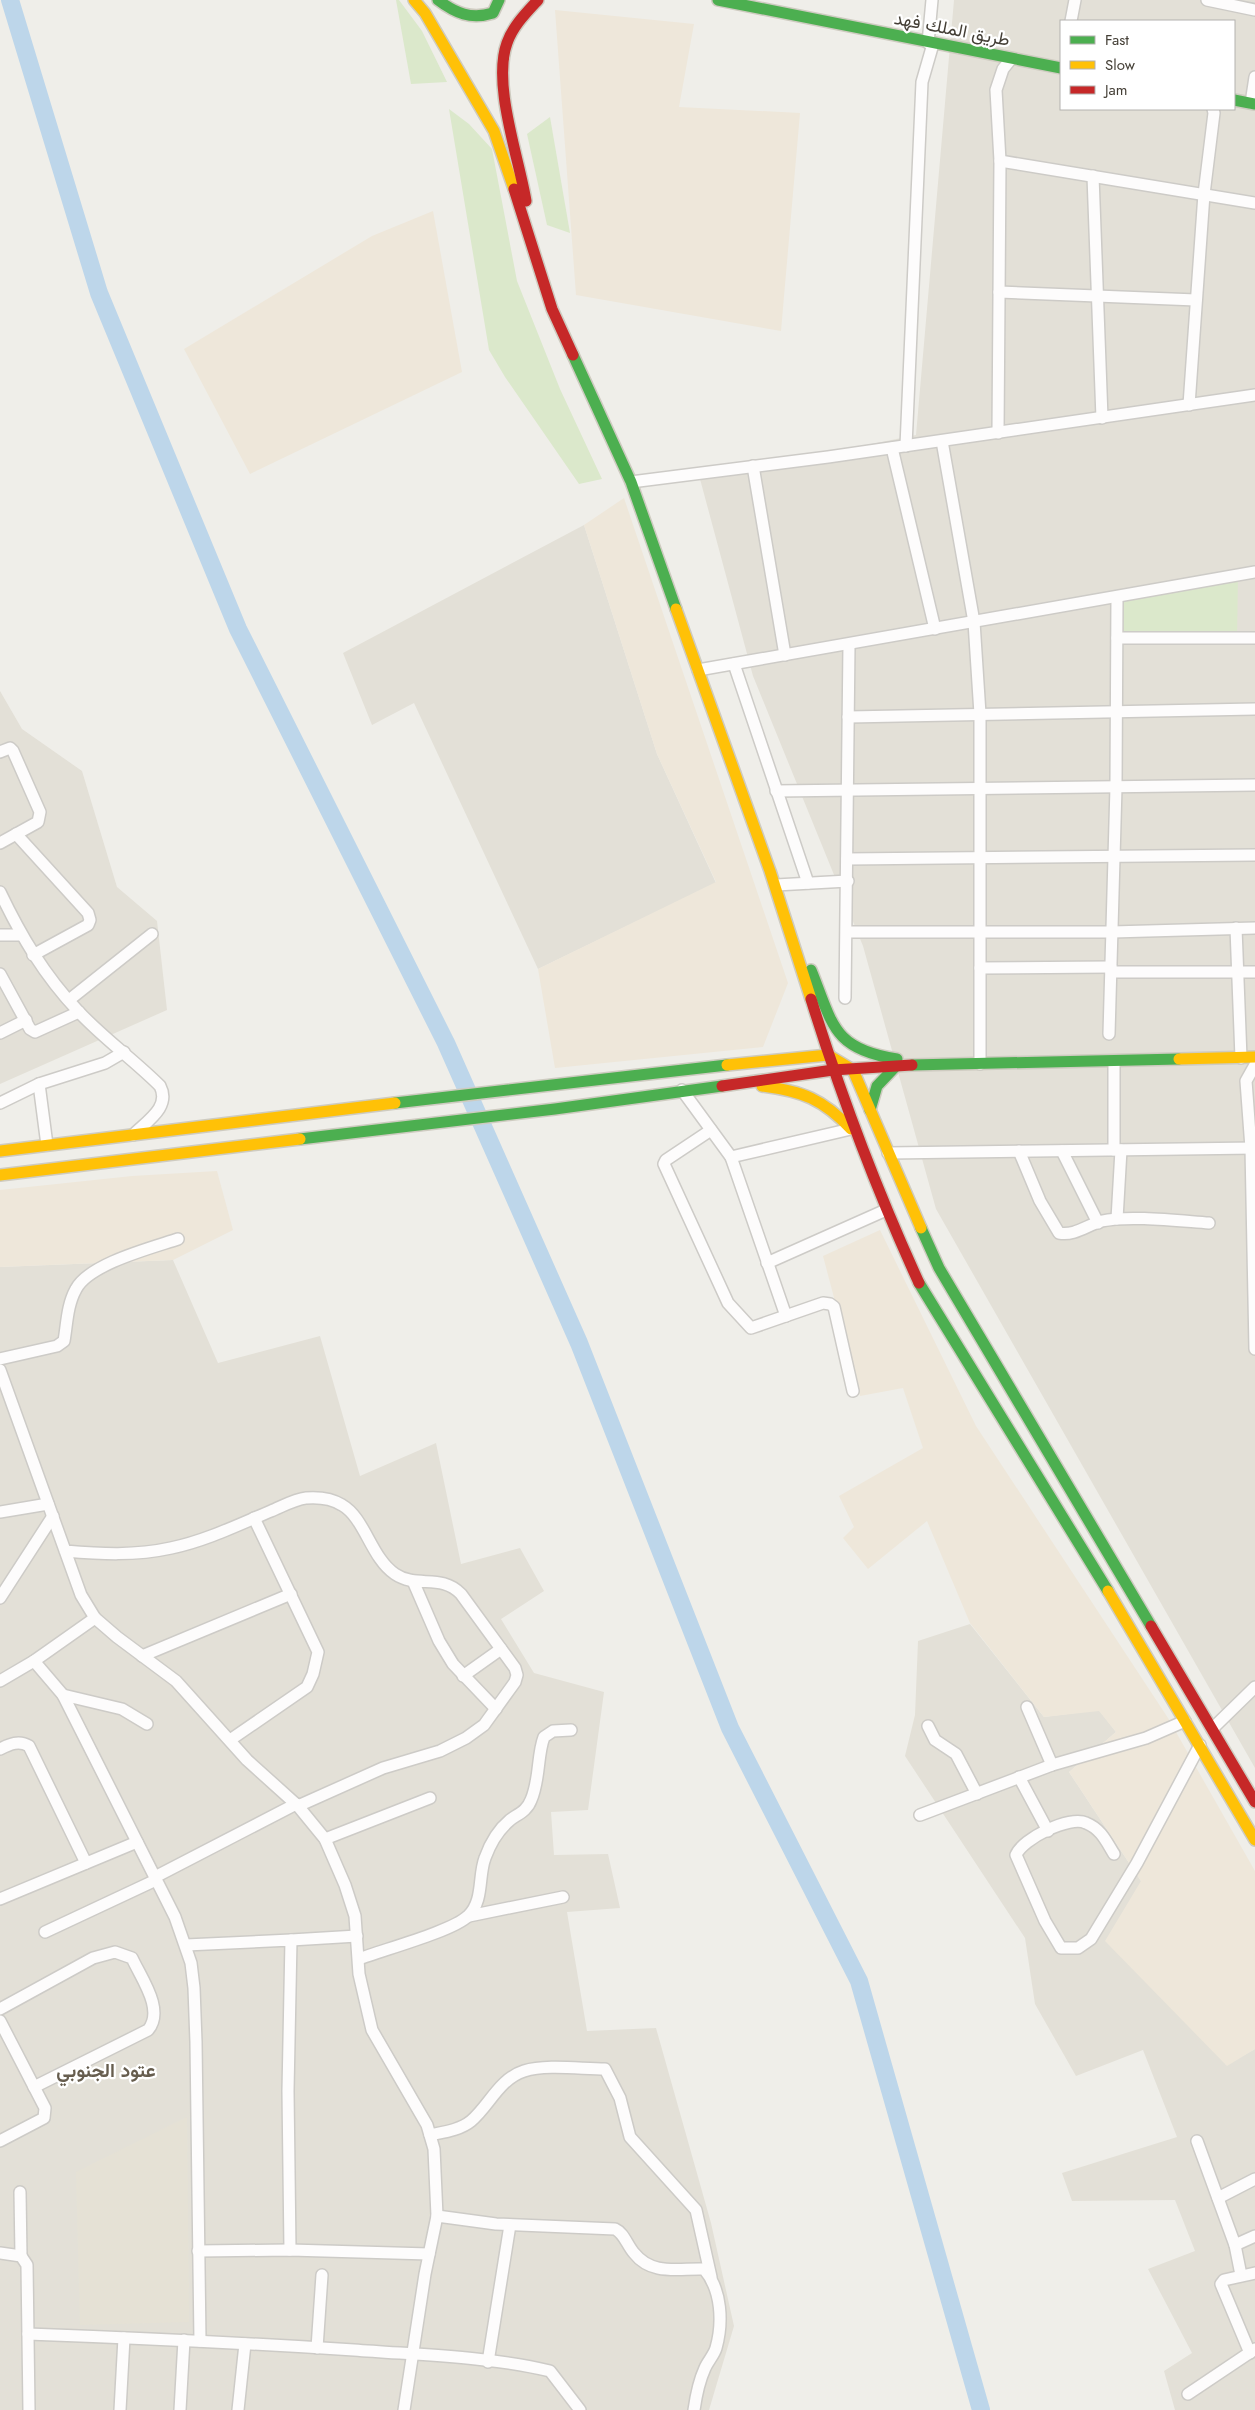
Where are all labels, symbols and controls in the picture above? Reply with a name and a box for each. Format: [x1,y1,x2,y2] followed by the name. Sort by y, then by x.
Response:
[892,5,1012,53] street label: طريق الملك فهد
[1060,20,1235,110] legend
[1105,29,1129,51] text: Fast
[1105,54,1136,76] text: Slow
[1103,79,1128,101] text: Jam
[56,2057,156,2087] district label: عتود الجنوبي

